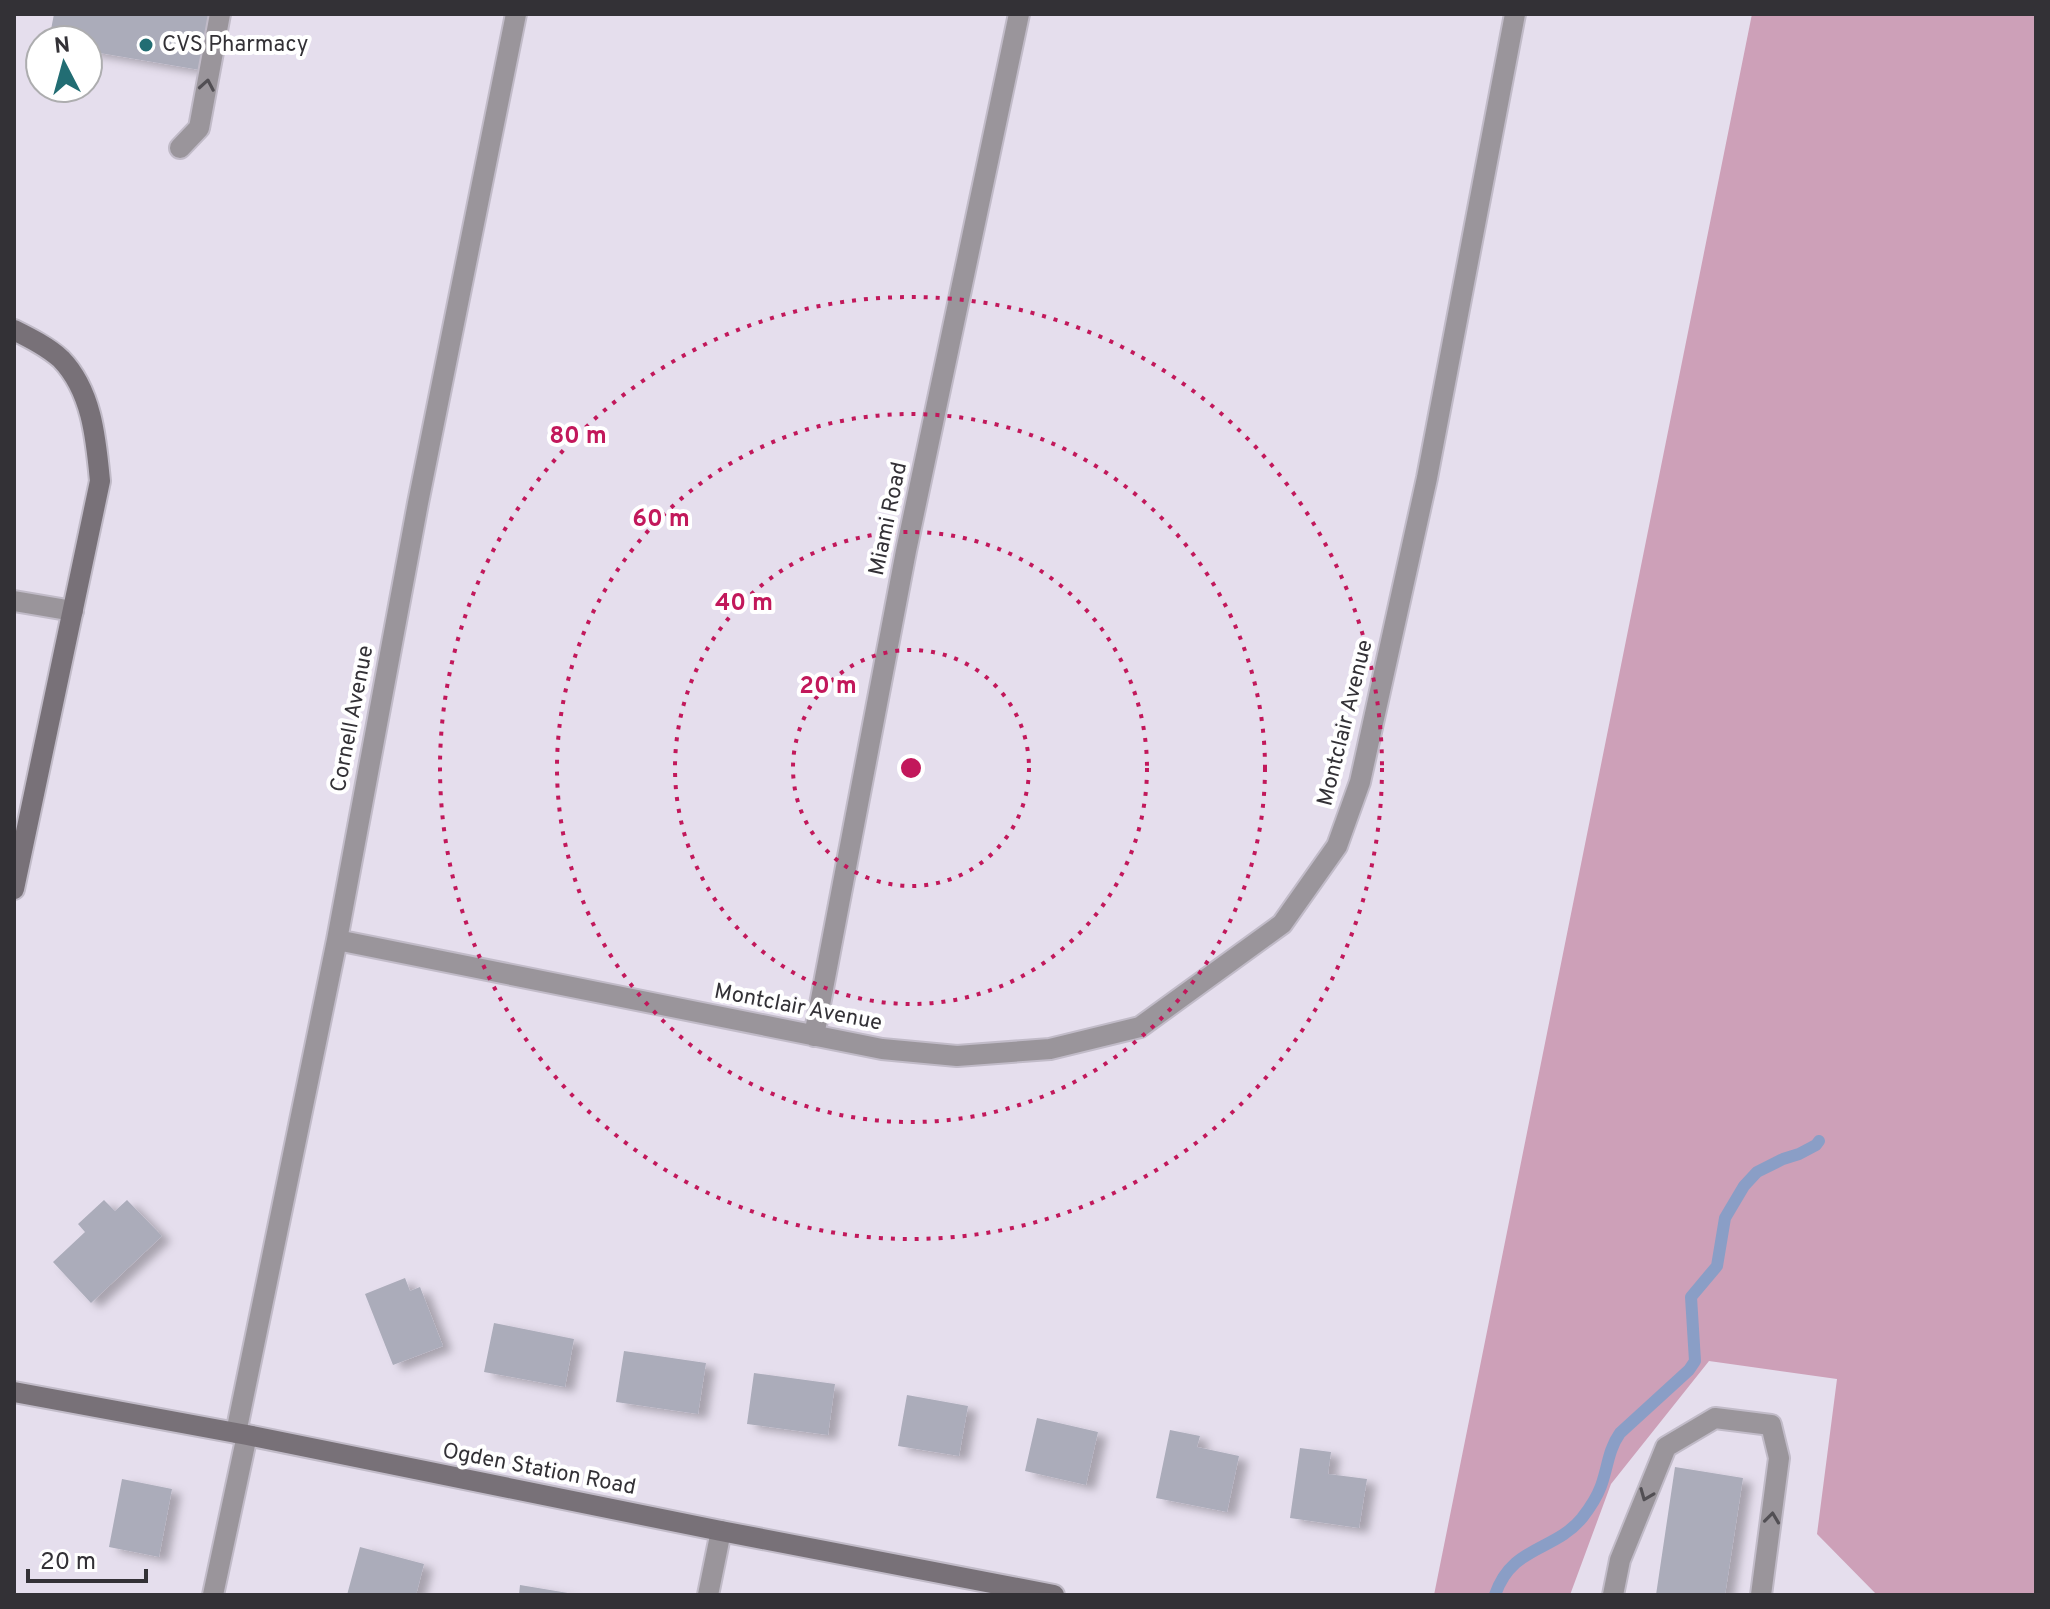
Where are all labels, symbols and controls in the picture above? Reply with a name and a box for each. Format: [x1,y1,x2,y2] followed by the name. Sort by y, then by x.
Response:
[24,24,104,104] north arrow
[53,32,71,61] text: N
[162,32,308,59] place label: CVS Pharmacy
[137,36,155,54] marker: CVS Pharmacy
[198,78,215,92] one-way arrow
[549,422,607,452] text: 80 m
[864,460,914,578] street label: Miami Road
[632,505,690,535] text: 60 m
[715,589,773,619] text: 40 m
[1312,637,1380,809] street label: Montclair Avenue
[326,643,380,795] street label: Cornell Avenue
[799,672,857,702] text: 20 m
[897,754,925,782] centre of rings
[712,978,884,1038] street label: Montclair Avenue
[440,1438,638,1502] street label: Ogden Station Road
[1640,1487,1656,1501] one-way arrow
[1763,1511,1780,1524] one-way arrow
[28,1533,146,1583] scale bar
[40,1548,96,1578] text: 20 m

